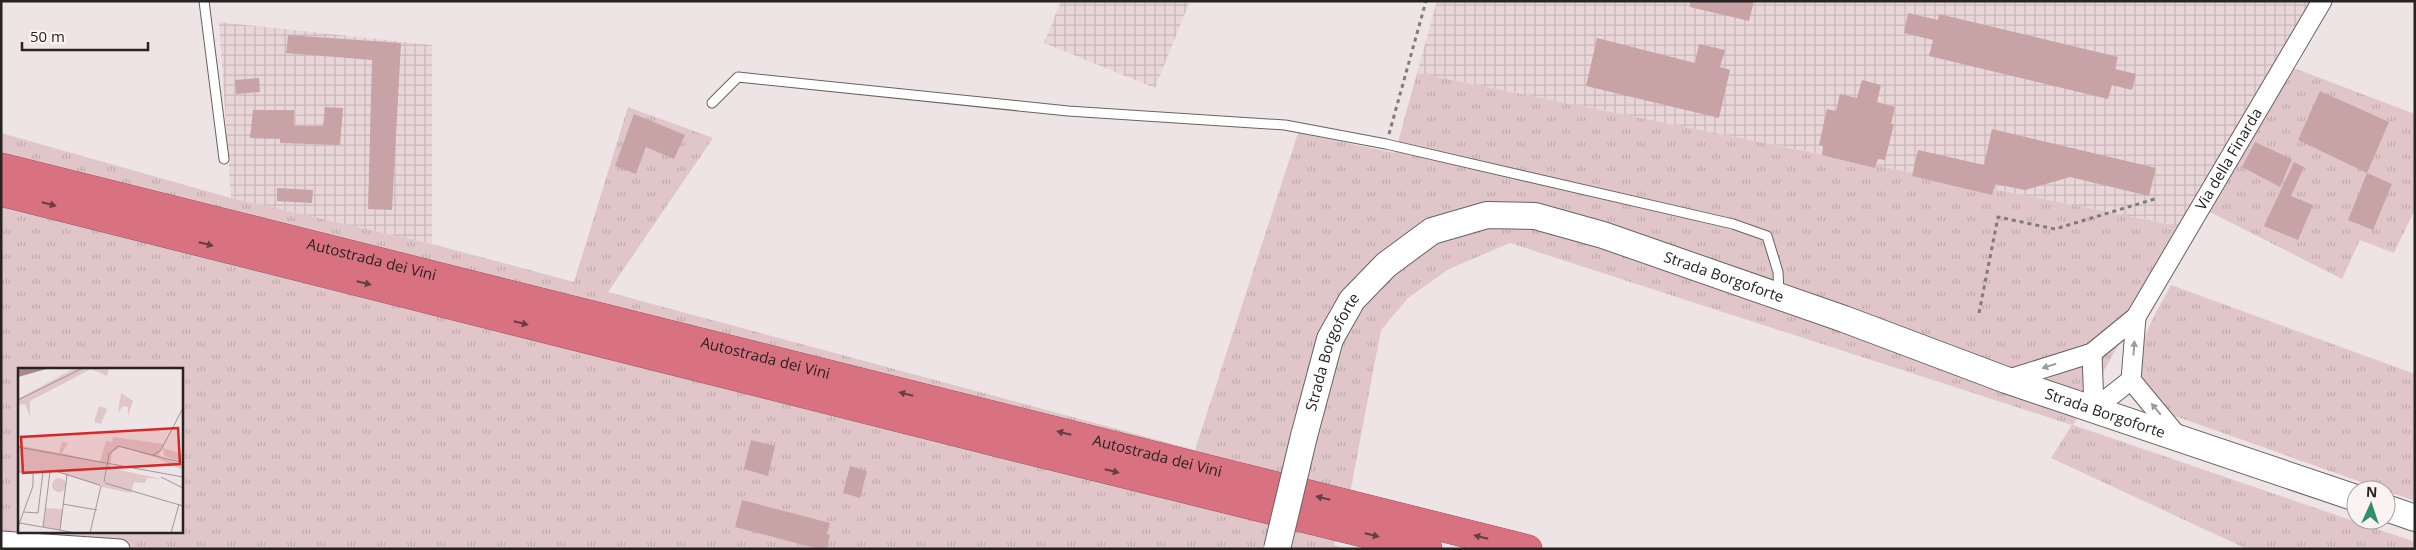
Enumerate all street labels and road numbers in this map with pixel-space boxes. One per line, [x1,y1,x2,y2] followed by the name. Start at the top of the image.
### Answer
[2190,104,2266,214] street label: Via della Finarda
[305,233,439,285] street label: Autostrada dei Vini
[1662,246,1787,306] street label: Strada Borgoforte
[1300,288,1363,413] street label: Strada Borgoforte
[699,331,832,383] street label: Autostrada dei Vini
[2043,383,2168,442] street label: Strada Borgoforte
[1091,430,1224,481] street label: Autostrada dei Vini

